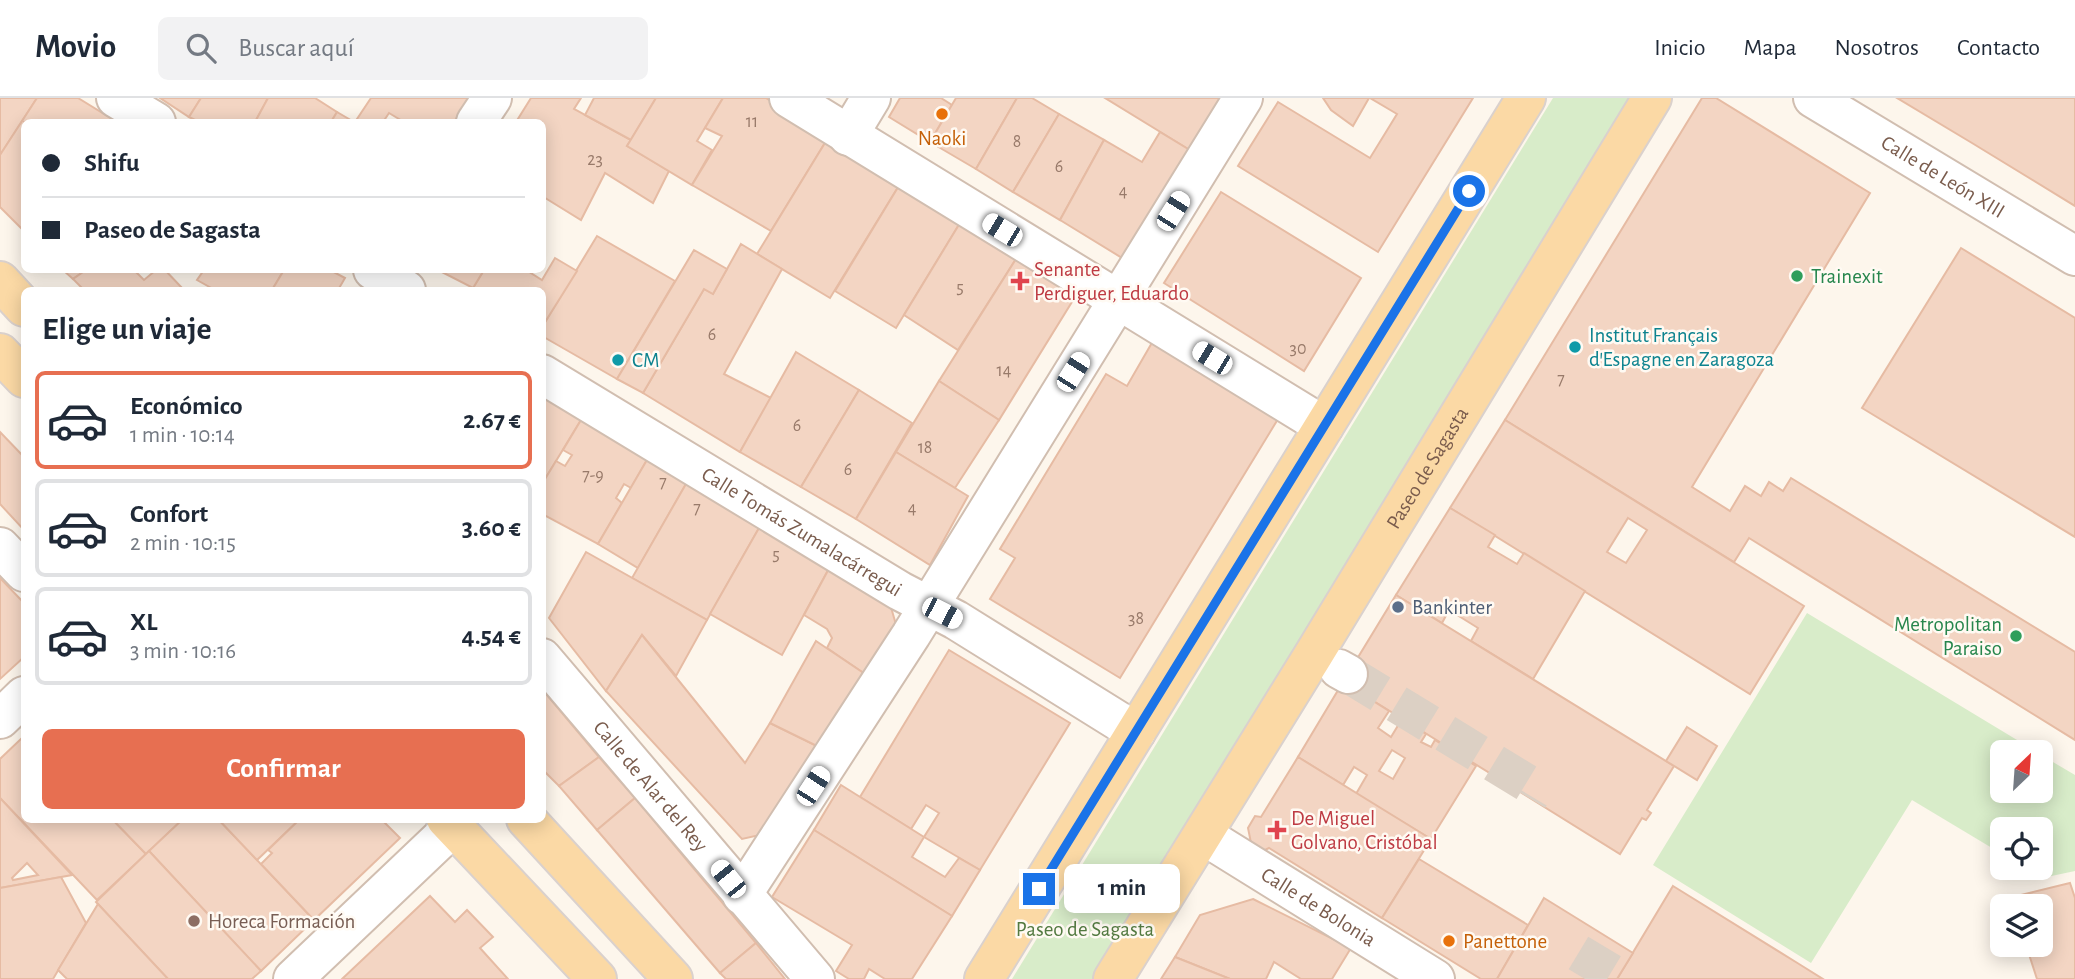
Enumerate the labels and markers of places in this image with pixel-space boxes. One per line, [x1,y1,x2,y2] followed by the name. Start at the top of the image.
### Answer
[934,106,950,122] marker: Naoki
[918,128,966,149] place label: Naoki
[1034,259,1189,304] place label: Senante Perdiguer, Eduardo
[1811,266,1883,287] place label: Trainexit
[1789,268,1805,284] marker: Trainexit
[1012,273,1028,289] marker: Senante Perdiguer, Eduardo
[1589,325,1775,370] place label: Institut Français d'Espagne en Zaragoza
[1567,339,1583,355] marker: Institut Français d'Espagne en Zaragoza
[632,350,660,371] place label: CM
[610,352,626,368] marker: CM
[1412,597,1492,618] place label: Bankinter
[1390,599,1406,615] marker: Bankinter
[1894,614,2002,659] place label: Metropolitan Paraiso
[2008,628,2024,644] marker: Metropolitan Paraiso
[1291,808,1438,853] place label: De Miguel Golvano, Cristóbal
[1269,822,1285,838] marker: De Miguel Golvano, Cristóbal
[208,911,355,932] place label: Horeca Formación
[186,913,202,929] marker: Horeca Formación
[1463,931,1547,952] place label: Panettone
[1441,933,1457,949] marker: Panettone

